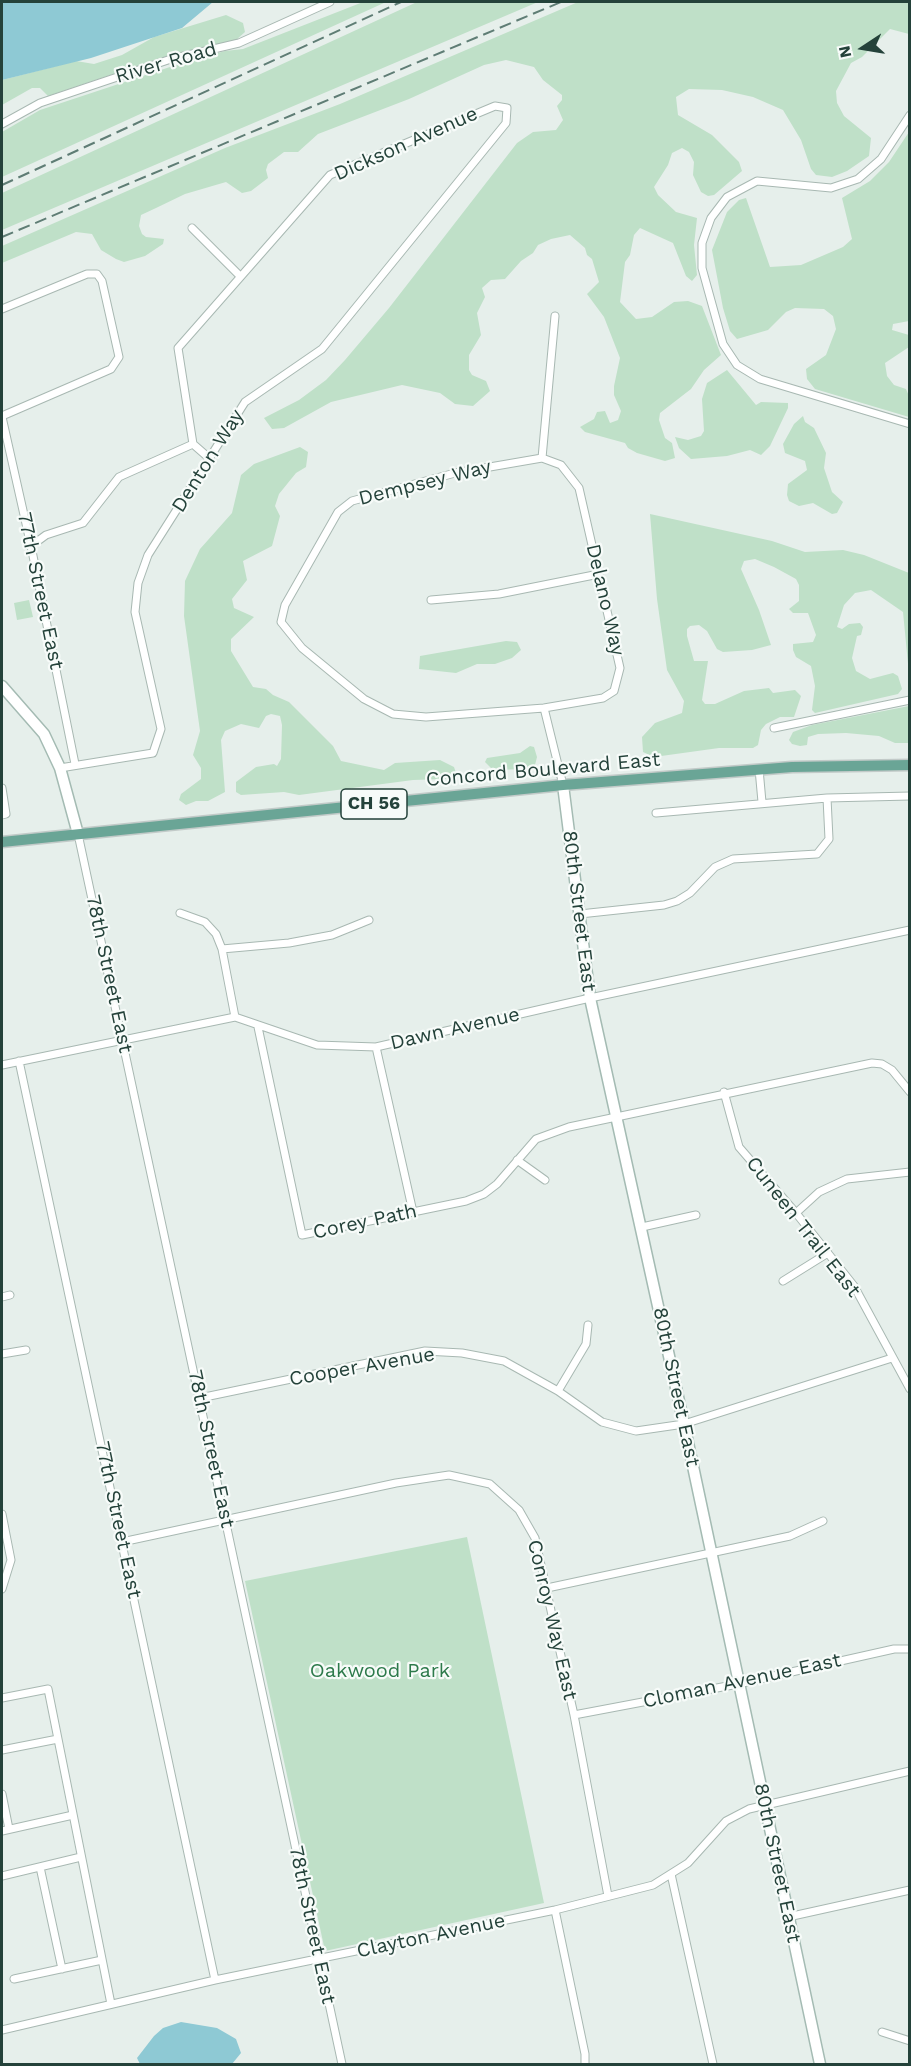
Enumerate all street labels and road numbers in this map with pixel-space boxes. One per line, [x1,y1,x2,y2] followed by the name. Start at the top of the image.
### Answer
[113,37,219,89] street label: River Road
[331,102,481,186] street label: Dickson Avenue
[167,405,249,517] street label: Denton Way
[356,455,494,511] street label: Dempsey Way
[12,510,68,672] street label: 77th Street East
[580,542,630,658] street label: Delano Way
[425,748,661,792] street label: Concord Boulevard East
[341,789,407,819] road number: CH 56
[557,829,601,993] street label: 80th Street East
[81,893,137,1055] street label: 78th Street East
[388,1002,522,1056] street label: Dawn Avenue
[741,1152,865,1302] street label: Cuneen Trail East
[311,1199,419,1245] street label: Corey Path
[647,1305,705,1469] street label: 80th Street East
[287,1342,437,1392] street label: Cooper Avenue
[183,1368,239,1530] street label: 78th Street East
[90,1439,146,1601] street label: 77th Street East
[522,1537,582,1703] street label: Conroy Way East
[641,1648,843,1714] street label: Cloman Avenue East
[748,1781,806,1945] street label: 80th Street East
[284,1844,340,2006] street label: 78th Street East
[355,1909,507,1963] street label: Clayton Avenue

